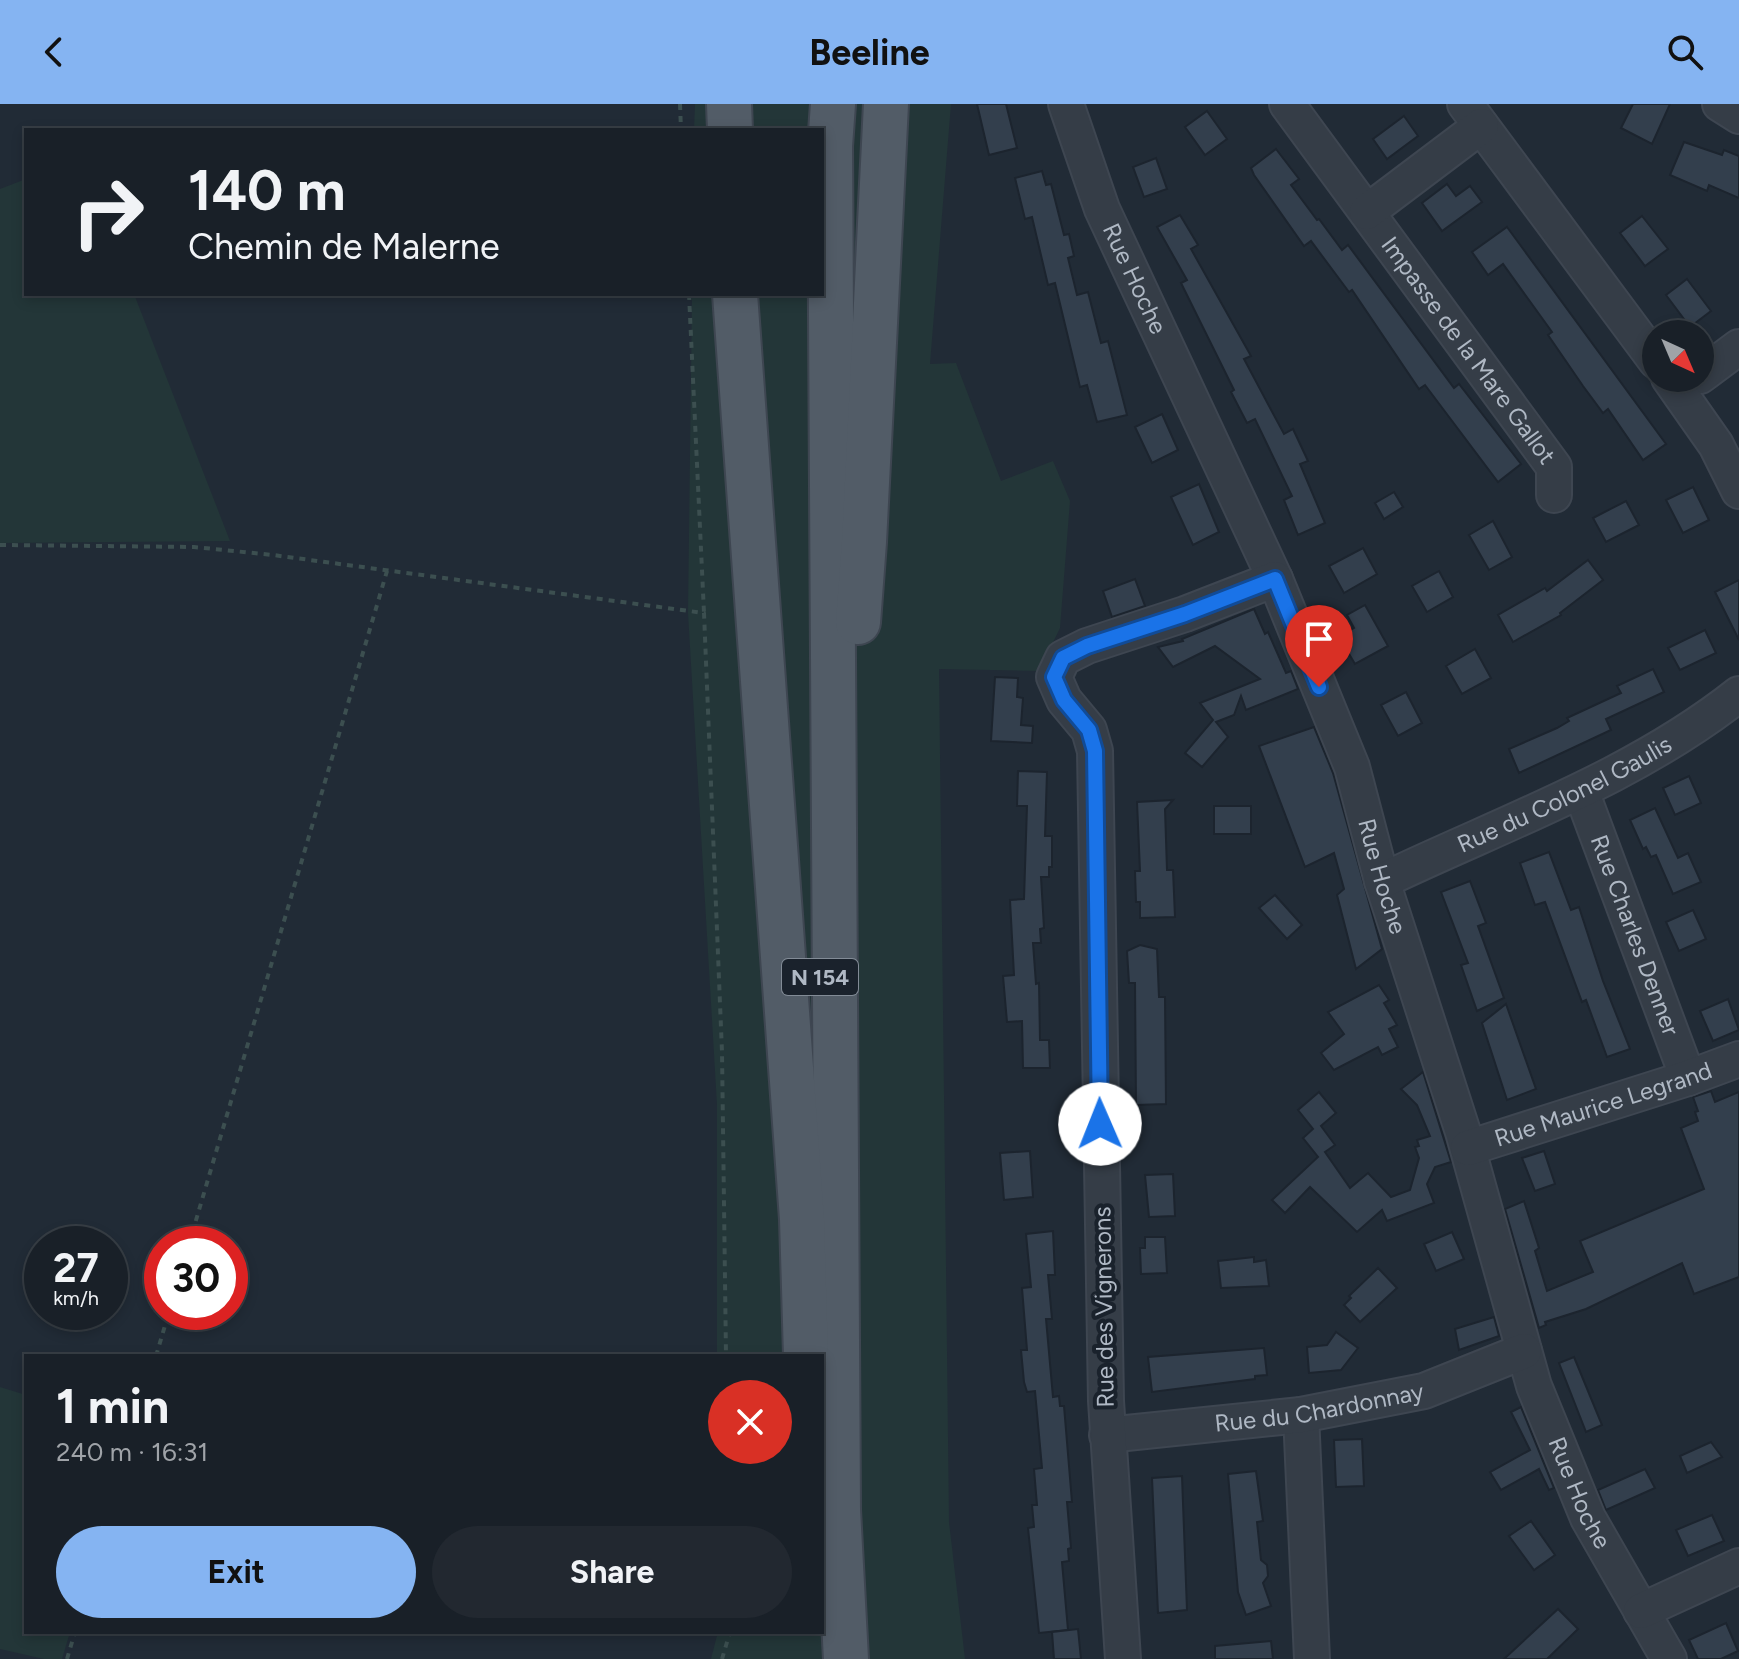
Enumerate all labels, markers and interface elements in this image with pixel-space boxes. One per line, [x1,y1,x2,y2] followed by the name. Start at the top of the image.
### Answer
[32,30,76,74] icon: back
[1663,30,1707,74] icon: search
[809,31,930,74] text: Beeline
[188,157,346,224] text: 140 m
[56,160,160,264] icon: right
[1097,219,1173,339] street label: Rue Hoche
[188,225,500,268] text: Chemin de Malerne
[1376,231,1562,470] street label: Impasse de la Mare Gallot
[1642,320,1714,392] north arrow
[1642,320,1714,392] map controls
[1285,605,1353,687] pin
[1297,617,1341,661] icon: arrive
[1453,729,1677,859] street label: Rue du Colonel Gaulis
[1352,815,1413,938] street label: Rue Hoche
[1585,831,1686,1039] street label: Rue Charles Denner
[782,959,858,995] road number: N 154
[1491,1055,1716,1153] street label: Rue Maurice Legrand
[1058,1082,1142,1166] position arrow
[1087,1206,1120,1408] street label: Rue des Vignerons
[144,1226,248,1330] speed limit sign: 30
[53,1244,99,1292] text: 27
[53,1286,99,1310] text: km/h
[1213,1376,1426,1438] street label: Rue du Chardonnay
[56,1377,169,1435] text: 1 min
[708,1380,792,1464] button: close
[1542,1433,1617,1553] street label: Rue Hoche
[56,1436,208,1468] text: 240 m · 16:31
[56,1526,416,1618] button: Exit
[432,1526,792,1618] button: Share

